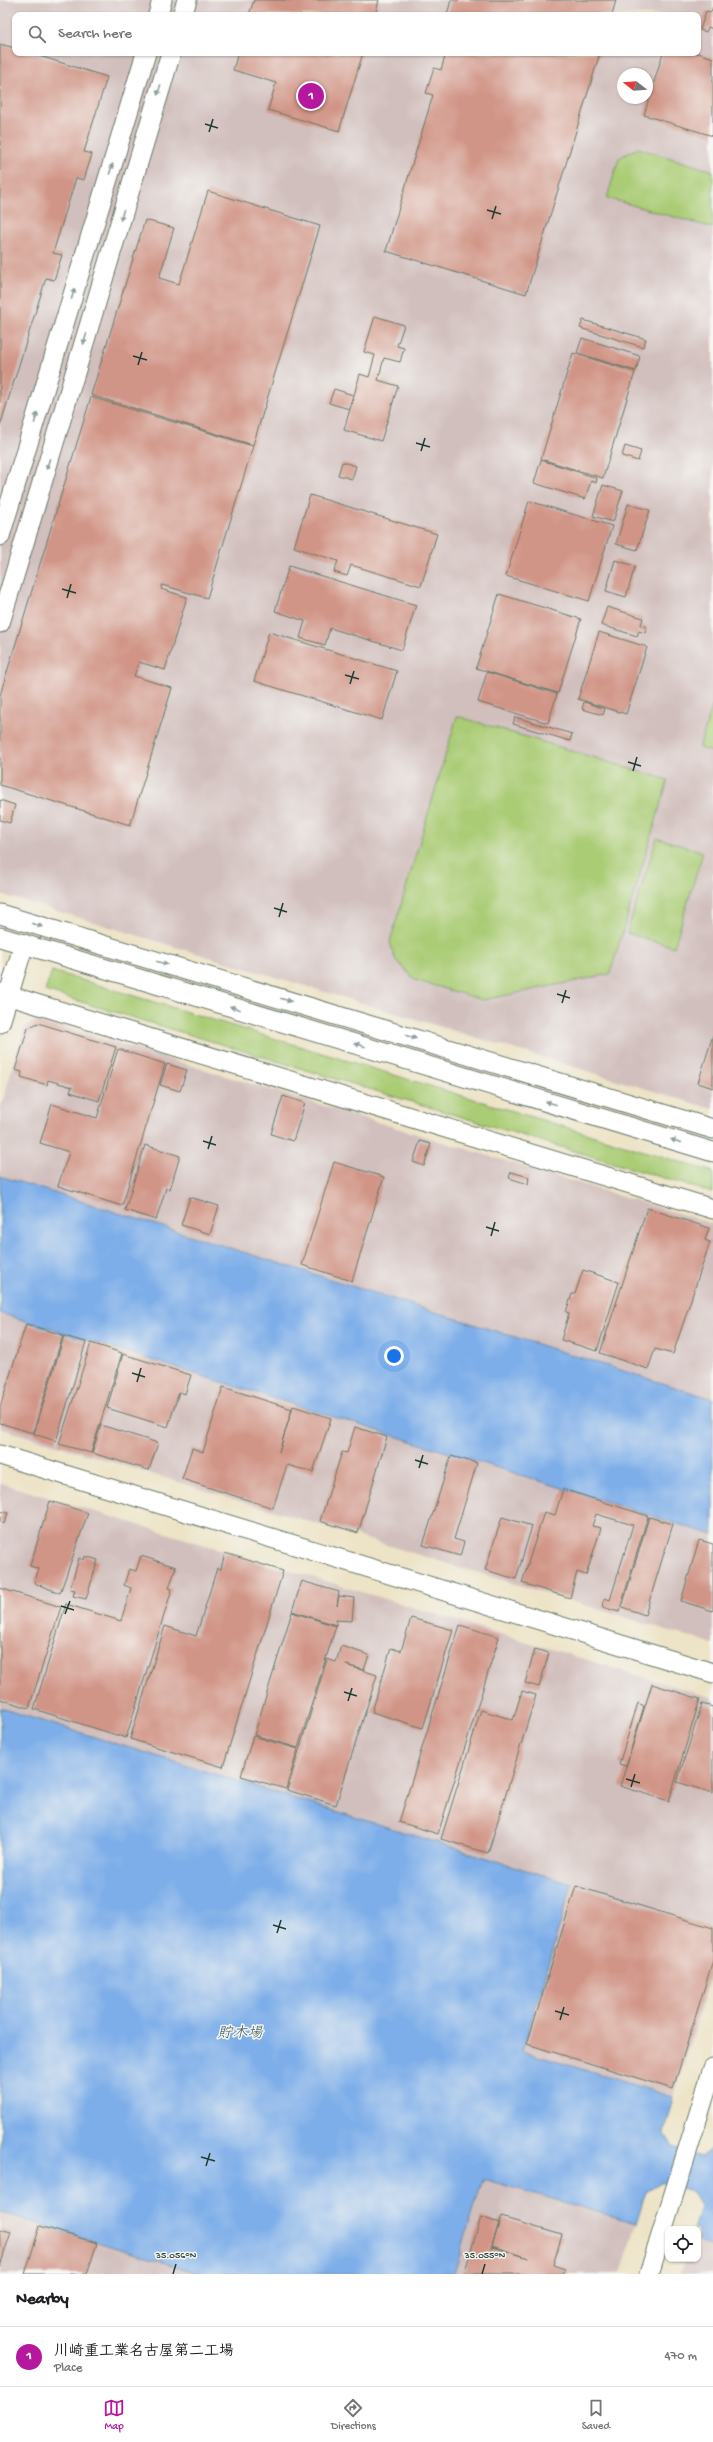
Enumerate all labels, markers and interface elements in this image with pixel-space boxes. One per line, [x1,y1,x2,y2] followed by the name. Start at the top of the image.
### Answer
[12,12,701,56] search box
[26,23,48,45] icon: search
[58,25,132,43] text: Search here
[617,68,653,104] north arrow
[298,81,324,111] pin: 1
[156,85,162,97] one-way arrow
[108,163,114,175] one-way arrow
[119,209,125,221] one-way arrow
[70,287,76,299] one-way arrow
[82,334,88,346] one-way arrow
[33,412,39,424] one-way arrow
[45,458,51,470] one-way arrow
[32,922,44,928] one-way arrow
[155,961,168,967] one-way arrow
[280,997,292,1003] one-way arrow
[229,1005,241,1011] one-way arrow
[405,1034,417,1040] one-way arrow
[354,1042,366,1048] one-way arrow
[545,1100,557,1106] one-way arrow
[669,1138,681,1144] one-way arrow
[384,1346,404,1366] your location
[217,2024,263,2043] water label: 貯木場
[665,2226,701,2262] map controls
[665,2226,701,2262] button: locate
[155,2250,197,2262] text: 35.056°N
[464,2250,506,2262] text: 35.055°N
[16,2290,69,2310] text: Nearby
[54,2343,234,2361] text: 川崎重工業名古屋第二工場
[26,2349,32,2364] text: 1
[664,2349,697,2364] text: 470 m
[54,2361,82,2376] text: Place
[103,2397,125,2433] tab: Map
[331,2397,376,2433] tab: Directions
[582,2397,610,2433] tab: Saved

